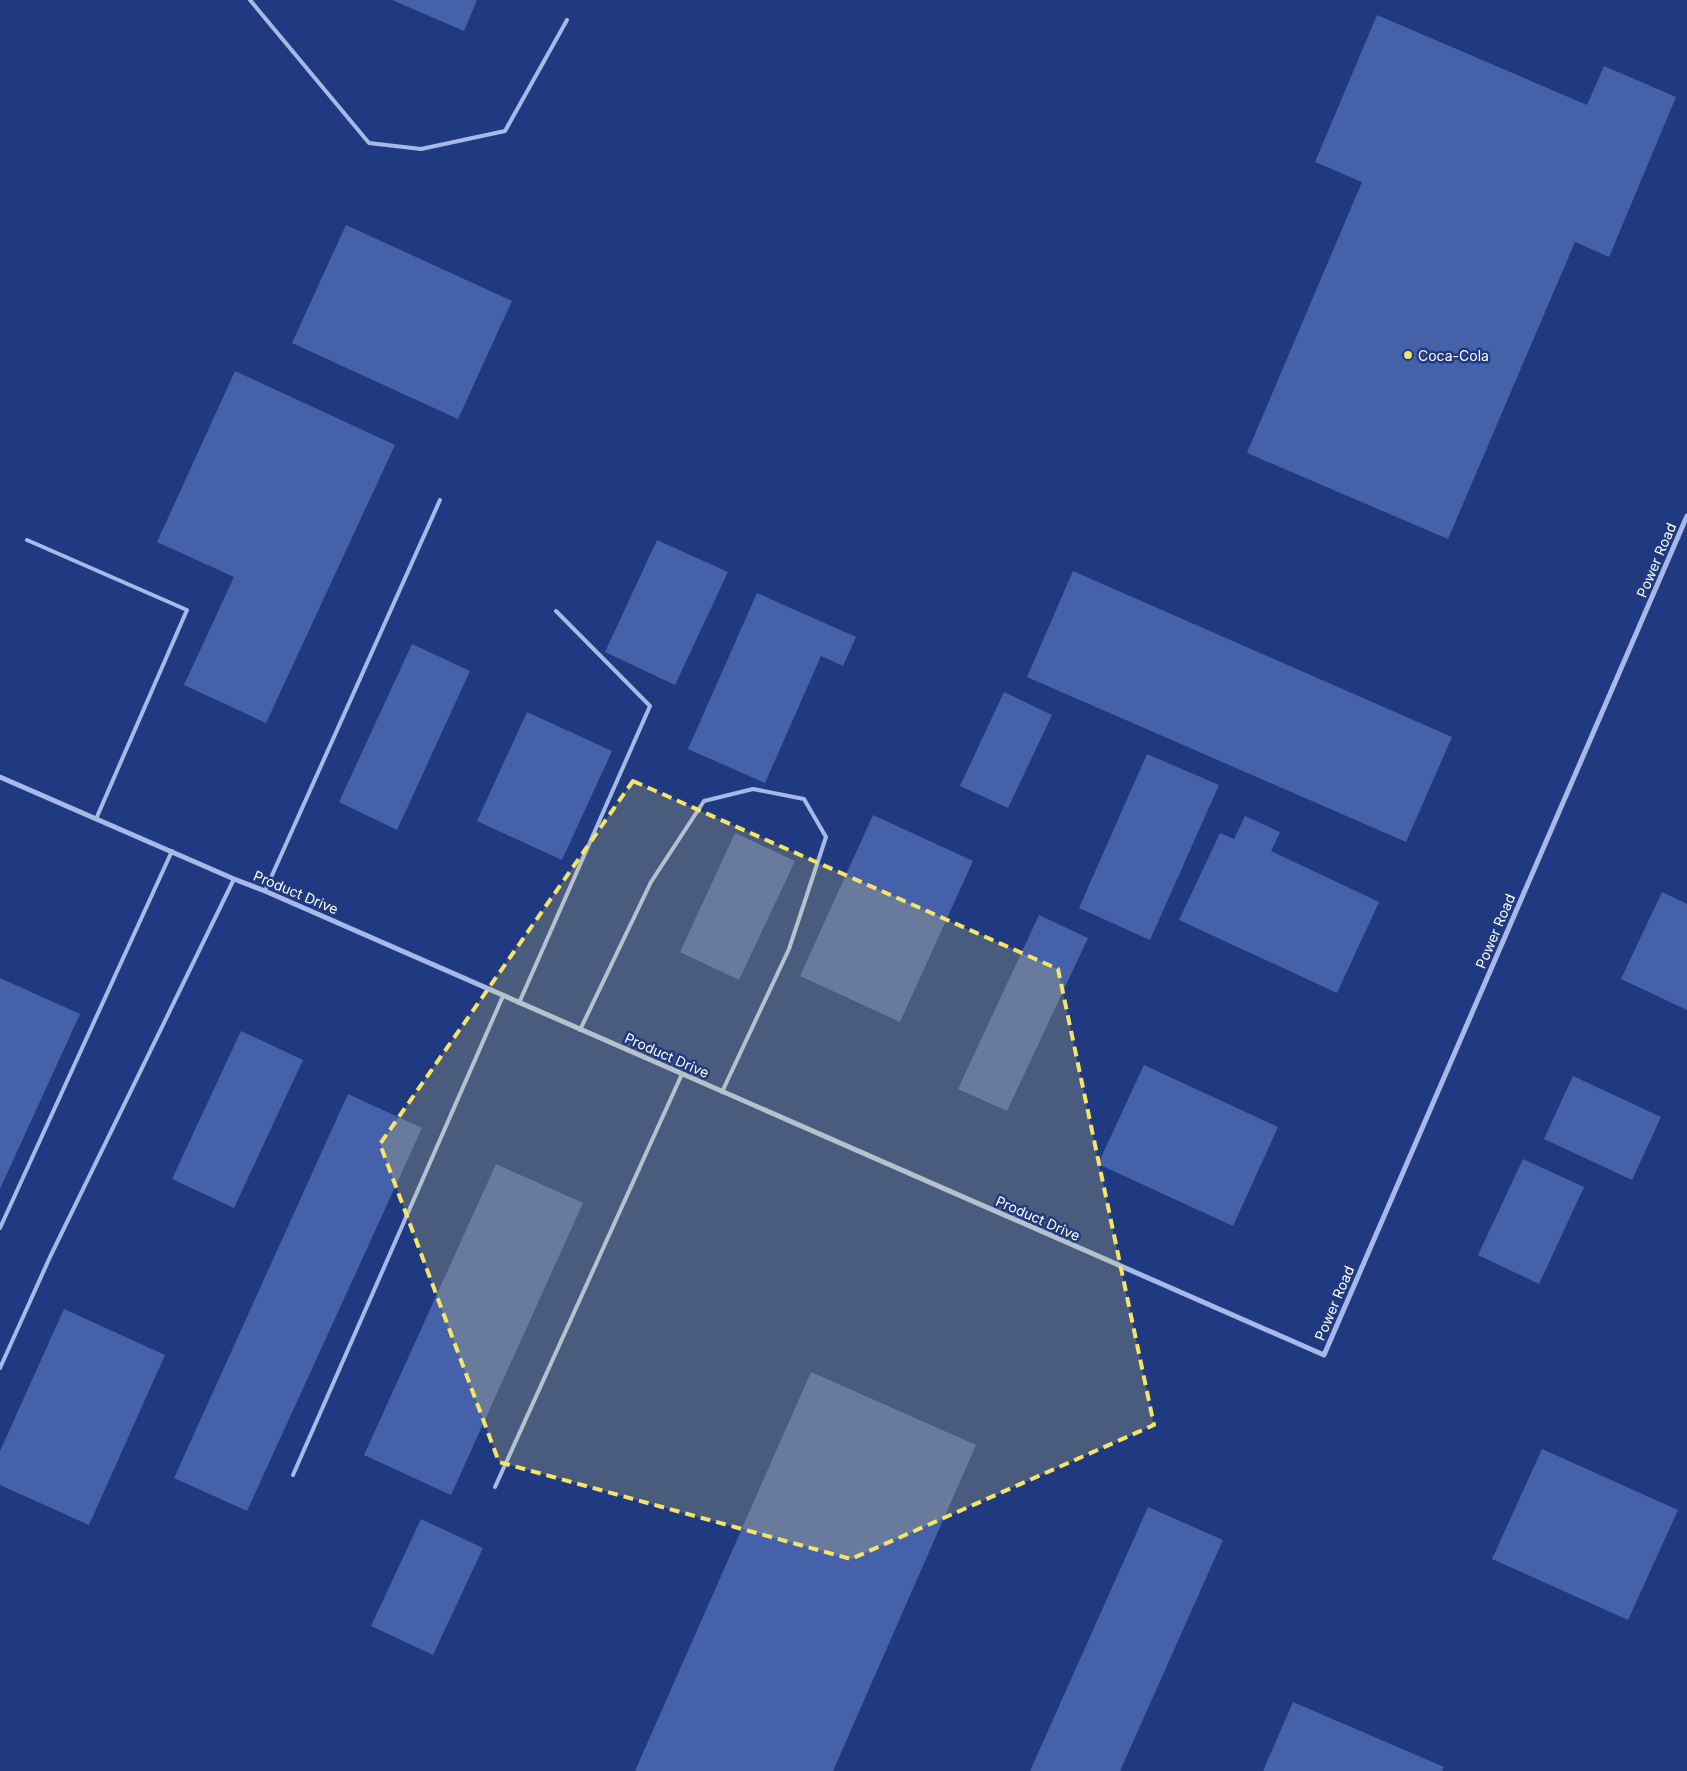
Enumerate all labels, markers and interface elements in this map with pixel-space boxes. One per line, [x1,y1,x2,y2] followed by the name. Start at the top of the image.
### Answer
[1418,347,1489,364] place label: Coca-Cola
[1402,349,1414,361] marker: Coca-Cola
[1633,520,1679,600] street label: Power Road
[251,866,341,918] street label: Product Drive
[1472,891,1518,971] street label: Power Road
[622,1029,712,1081] street label: Product Drive
[993,1192,1083,1244] street label: Product Drive
[1311,1263,1357,1343] street label: Power Road

